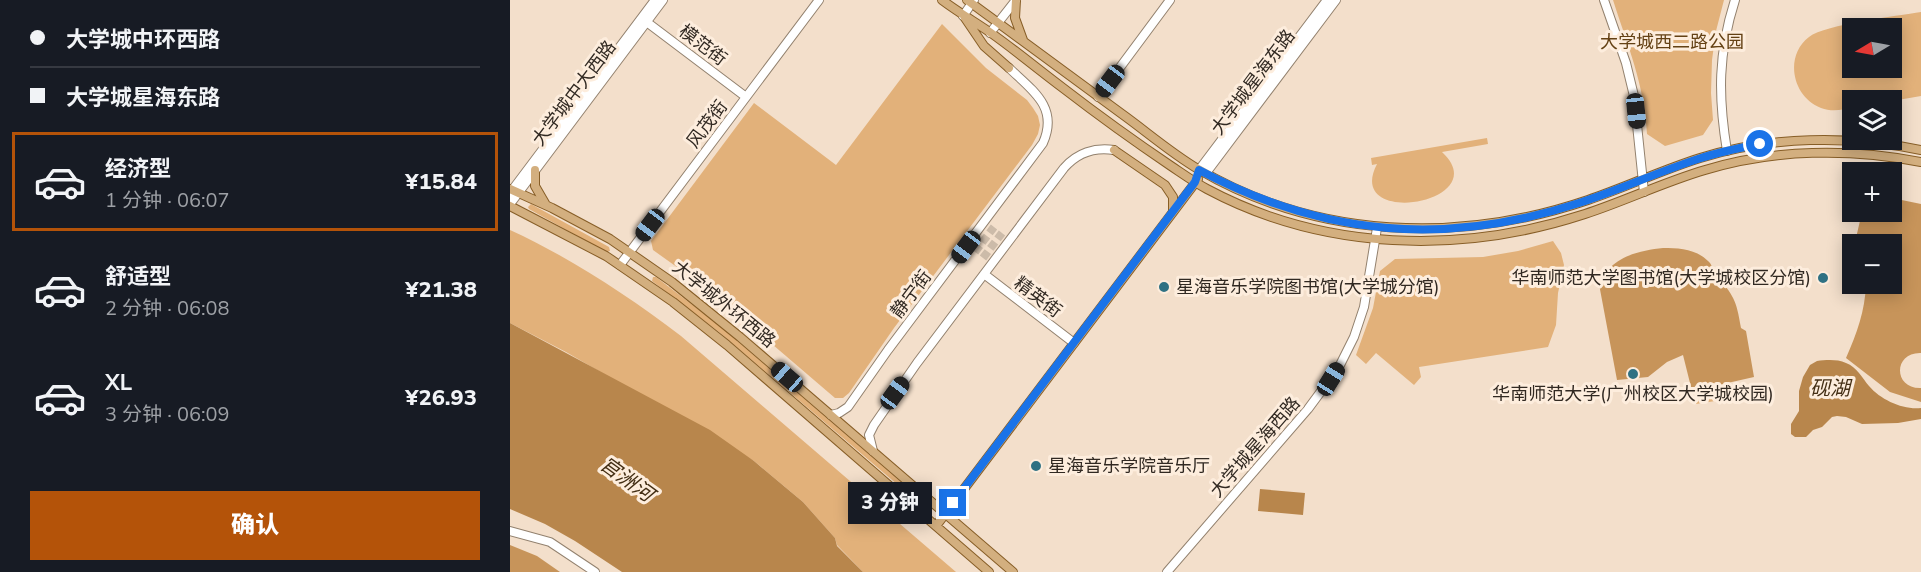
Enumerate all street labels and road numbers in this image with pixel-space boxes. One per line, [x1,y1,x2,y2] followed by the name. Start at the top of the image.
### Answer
[674,19,732,71] street label: 模范街
[1206,24,1300,140] street label: 大学城星海东路
[527,35,621,151] street label: 大学城中大西路
[681,95,733,153] street label: 风茂街
[667,255,781,353] street label: 大学城外环西路
[885,265,937,323] street label: 静宁街
[1009,271,1067,323] street label: 精英街
[1205,392,1305,502] street label: 大学城星海西路

